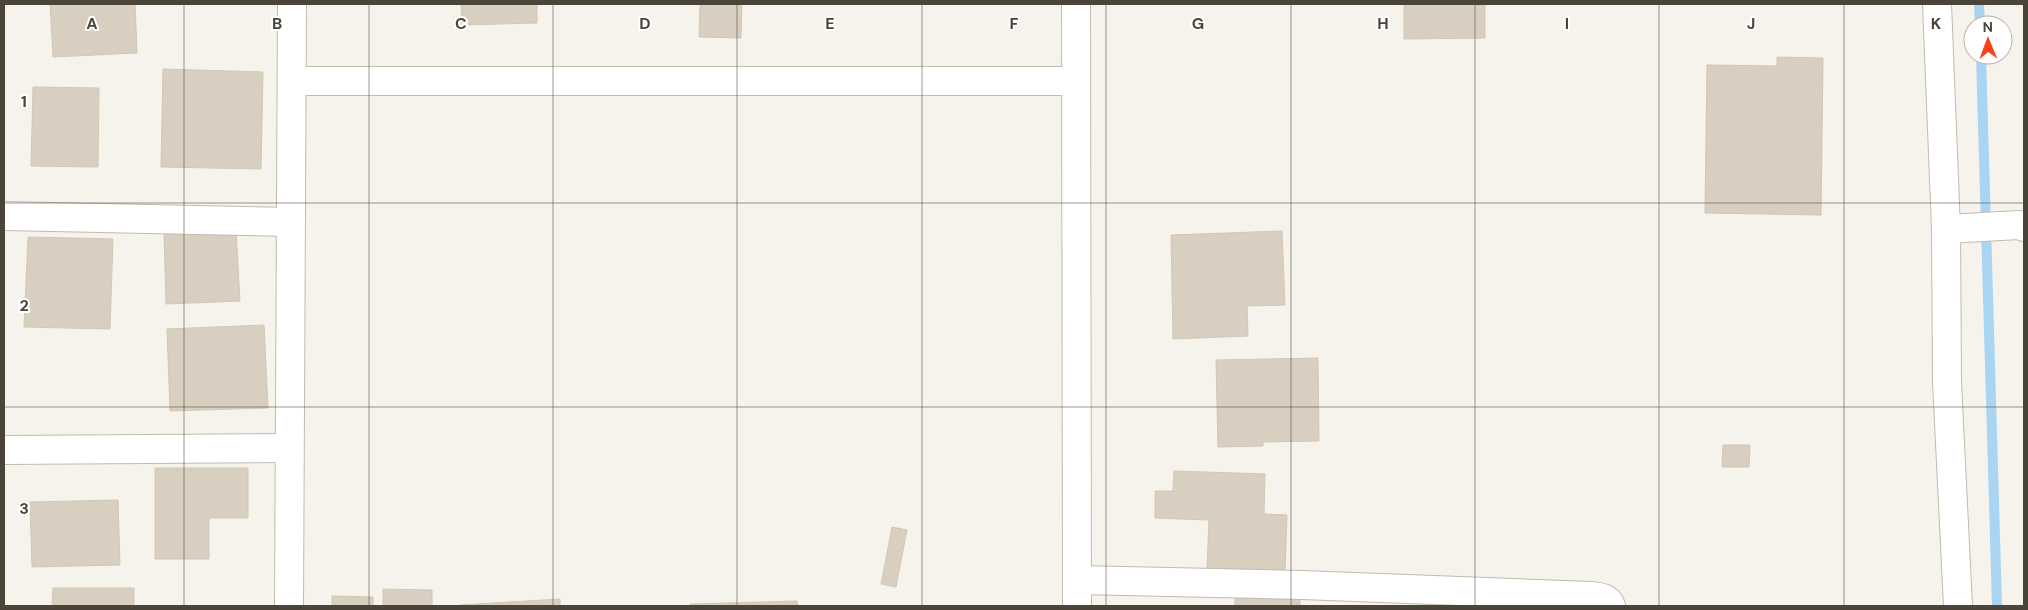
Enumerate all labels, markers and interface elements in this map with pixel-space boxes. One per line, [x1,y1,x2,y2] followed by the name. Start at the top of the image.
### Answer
[86,13,98,34] text: A
[272,13,282,34] text: B
[455,13,467,34] text: C
[639,13,651,34] text: D
[825,13,835,34] text: E
[1010,13,1019,34] text: F
[1192,13,1204,34] text: G
[1377,13,1389,34] text: H
[1565,13,1569,34] text: I
[1747,13,1755,34] text: J
[1931,13,1942,34] text: K
[1963,15,2013,65] north arrow
[1983,18,1993,36] text: N
[21,91,27,112] text: 1
[19,295,29,316] text: 2
[19,498,29,519] text: 3

